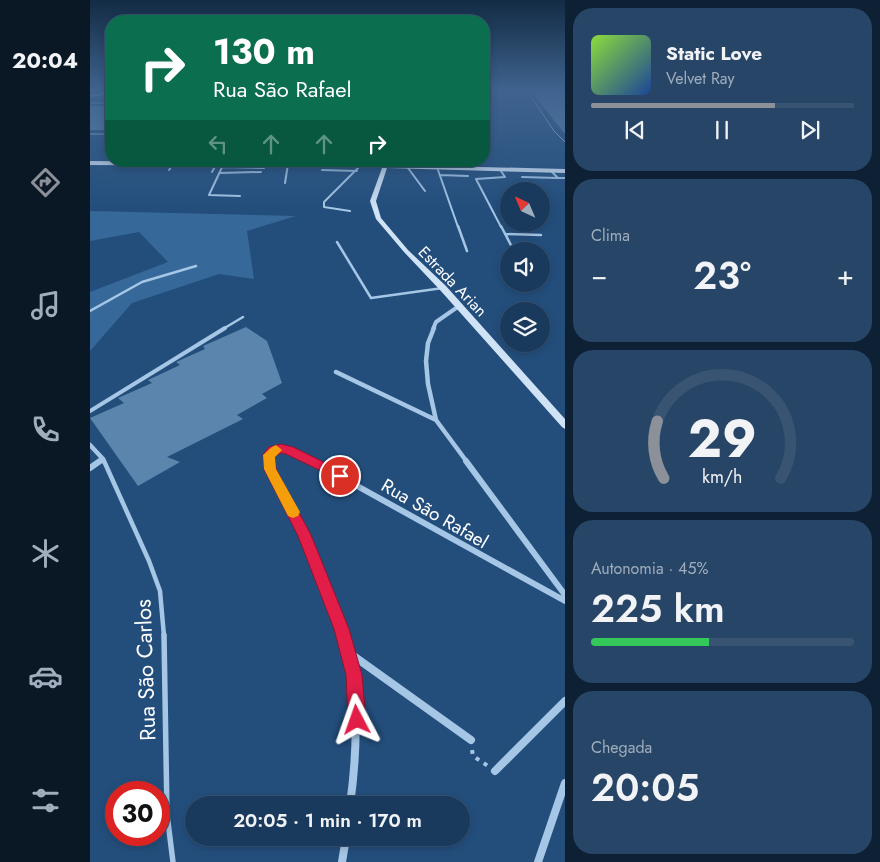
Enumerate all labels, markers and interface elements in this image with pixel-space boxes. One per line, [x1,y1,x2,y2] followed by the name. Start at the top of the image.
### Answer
[213,27,315,77] text: 130 m
[130,35,195,100] icon: right
[666,40,762,67] text: Static Love
[12,44,78,76] text: 20:04
[666,67,735,90] text: Velvet Ray
[213,73,352,105] text: Rua São Rafael
[621,116,649,144] icon: previous
[708,116,736,144] icon: pause
[796,116,824,144] icon: next
[204,130,232,158] icon: left
[257,130,285,158] icon: ahead
[310,130,338,158] icon: ahead
[363,130,391,158] icon: right
[28,165,63,200] icon: directions
[500,182,550,232] north arrow
[500,182,550,352] map controls
[591,224,630,247] text: Clima
[413,241,492,322] street label: Estrada Arian
[500,242,550,292] button: sound
[693,248,751,303] text: 23°
[591,255,608,296] text: −
[837,255,854,296] text: +
[28,288,63,323] icon: music
[500,302,550,352] button: layers
[688,401,757,477] text: 29
[28,412,63,447] icon: phone
[319,455,361,497] pin
[326,462,354,490] icon: arrive
[702,464,743,490] text: km/h
[376,472,493,555] street label: Rua São Rafael
[28,536,63,571] icon: climate
[591,557,708,580] text: Autonomia · 45%
[591,581,725,636] text: 225 km
[127,599,163,741] street label: Rua São Carlos
[28,659,63,694] icon: car
[330,693,382,745] position arrow
[591,736,652,759] text: Chegada
[591,760,699,815] text: 20:05
[105,781,170,846] speed limit sign: 30
[28,783,63,818] icon: filters
[233,807,422,834] text: 20:05 · 1 min · 170 m

